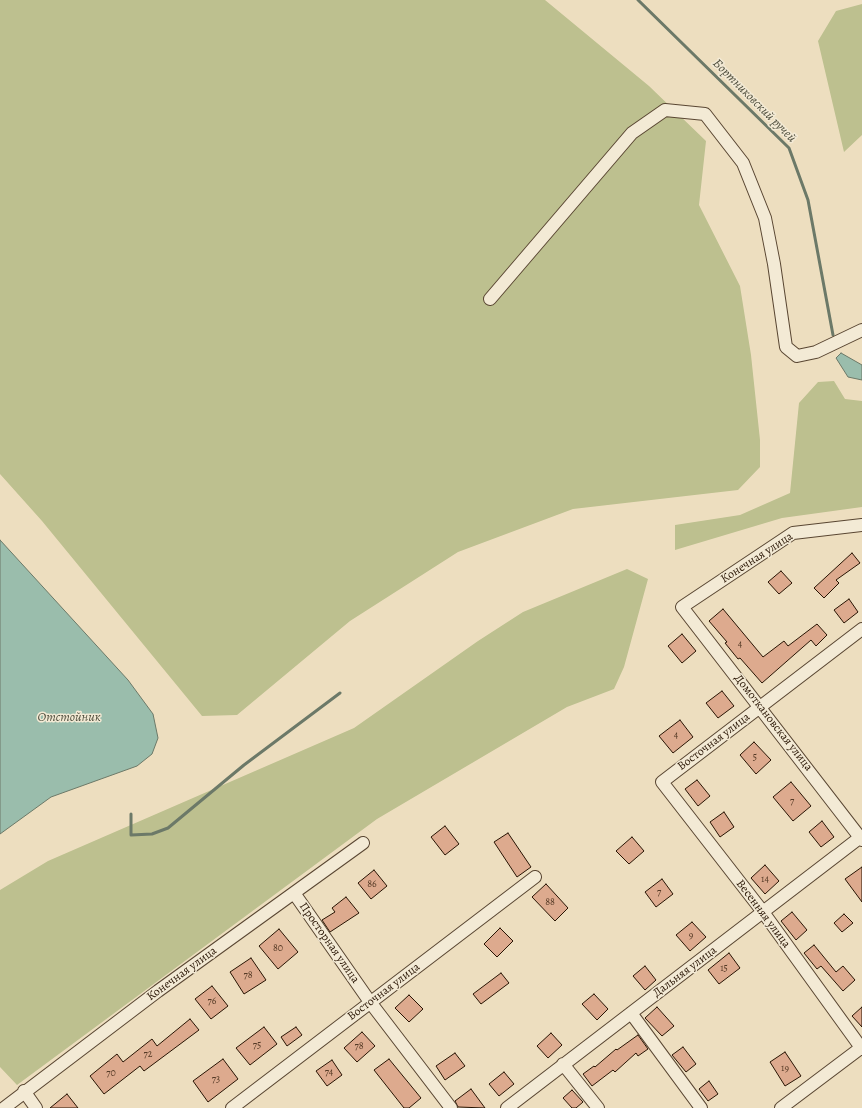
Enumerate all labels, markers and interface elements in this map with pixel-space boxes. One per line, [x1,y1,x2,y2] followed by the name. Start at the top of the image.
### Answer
[709,56,799,146] water label: Бортниковский ручей
[718,529,796,587] street label: Конечная улица
[738,639,742,651] house number: 4
[731,672,815,774] street label: Домоткановская улица
[37,710,101,726] water label: Отстойник
[675,710,753,774] street label: Восточная улица
[674,730,678,742] house number: 4
[753,752,757,764] house number: 5
[790,796,794,808] house number: 7
[761,874,769,886] house number: 14
[733,877,793,951] street label: Весенняя улица
[367,879,377,891] house number: 86
[657,887,661,899] house number: 7
[545,897,555,909] house number: 88
[296,900,362,986] street label: Просторная улица
[689,930,693,942] house number: 9
[273,943,283,955] house number: 80
[650,943,720,1001] street label: Дальняя улица
[144,944,220,1004] street label: Конечная улица
[345,960,423,1024] street label: Восточная улица
[720,963,728,975] house number: 15
[243,970,253,982] house number: 78
[208,996,216,1008] house number: 76
[253,1040,261,1052] house number: 75
[354,1041,364,1053] house number: 78
[144,1049,152,1061] house number: 72
[781,1063,789,1075] house number: 19
[325,1067,333,1079] house number: 74
[106,1068,116,1080] house number: 70
[212,1074,220,1086] house number: 73

